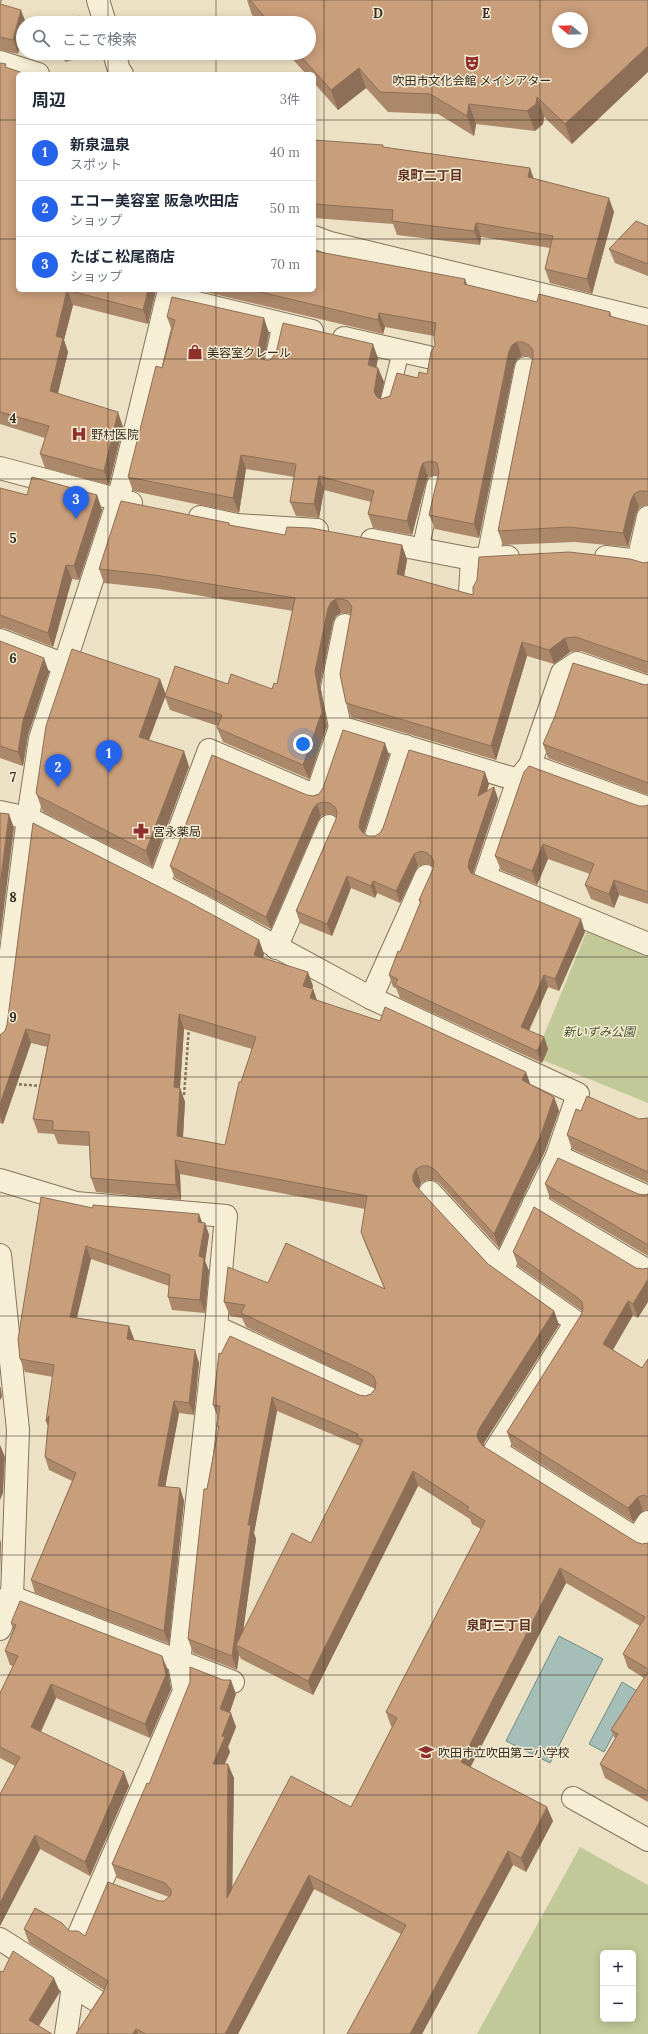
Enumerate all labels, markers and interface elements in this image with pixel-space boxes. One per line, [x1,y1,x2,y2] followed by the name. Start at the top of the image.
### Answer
[373,5,383,22] text: D
[482,5,490,22] text: E
[552,12,588,48] north arrow
[16,16,316,60] search box
[30,27,52,49] icon: search
[62,30,137,49] text: ここで検索
[463,54,481,72] theatre icon: 吹田市文化会館 メイシアター
[392,73,552,88] place label: 吹田市文化会館 メイシアター
[32,89,66,111] text: 周辺
[280,91,300,108] text: 3件
[70,135,130,154] text: 新泉温泉
[42,144,48,161] text: 1
[270,144,300,161] text: 40 m
[70,156,122,173] text: スポット
[397,167,463,184] district label: 泉町二丁目
[70,191,239,210] text: エコー美容室 阪急吹田店
[42,200,48,217] text: 2
[270,200,300,217] text: 50 m
[70,212,122,229] text: ショップ
[70,247,175,266] text: たばこ松尾商店
[41,256,49,273] text: 3
[271,256,300,273] text: 70 m
[70,268,122,285] text: ショップ
[186,343,204,361] shop icon: 美容室クレール
[207,345,291,360] place label: 美容室クレール
[9,410,17,427] text: 4
[70,425,88,443] hospital icon: 野村医院
[91,427,139,442] place label: 野村医院
[63,486,89,519] pin: 3
[9,530,17,547] text: 5
[9,650,17,667] text: 6
[293,734,313,754] your location
[96,740,122,773] pin: 1
[45,754,71,787] pin: 2
[10,769,16,786] text: 7
[132,822,150,840] pharmacy icon: 宮永薬局
[153,824,201,839] place label: 宮永薬局
[9,889,17,906] text: 8
[9,1009,17,1026] text: 9
[563,1024,637,1039] park label: 新いずみ公園
[466,1617,532,1634] district label: 泉町三丁目
[417,1743,435,1761] school or university icon: 吹田市立吹田第二小学校
[438,1745,570,1760] place label: 吹田市立吹田第二小学校
[600,1950,636,2022] map controls
[600,1950,636,1986] button: +
[600,1986,636,2022] button: −

